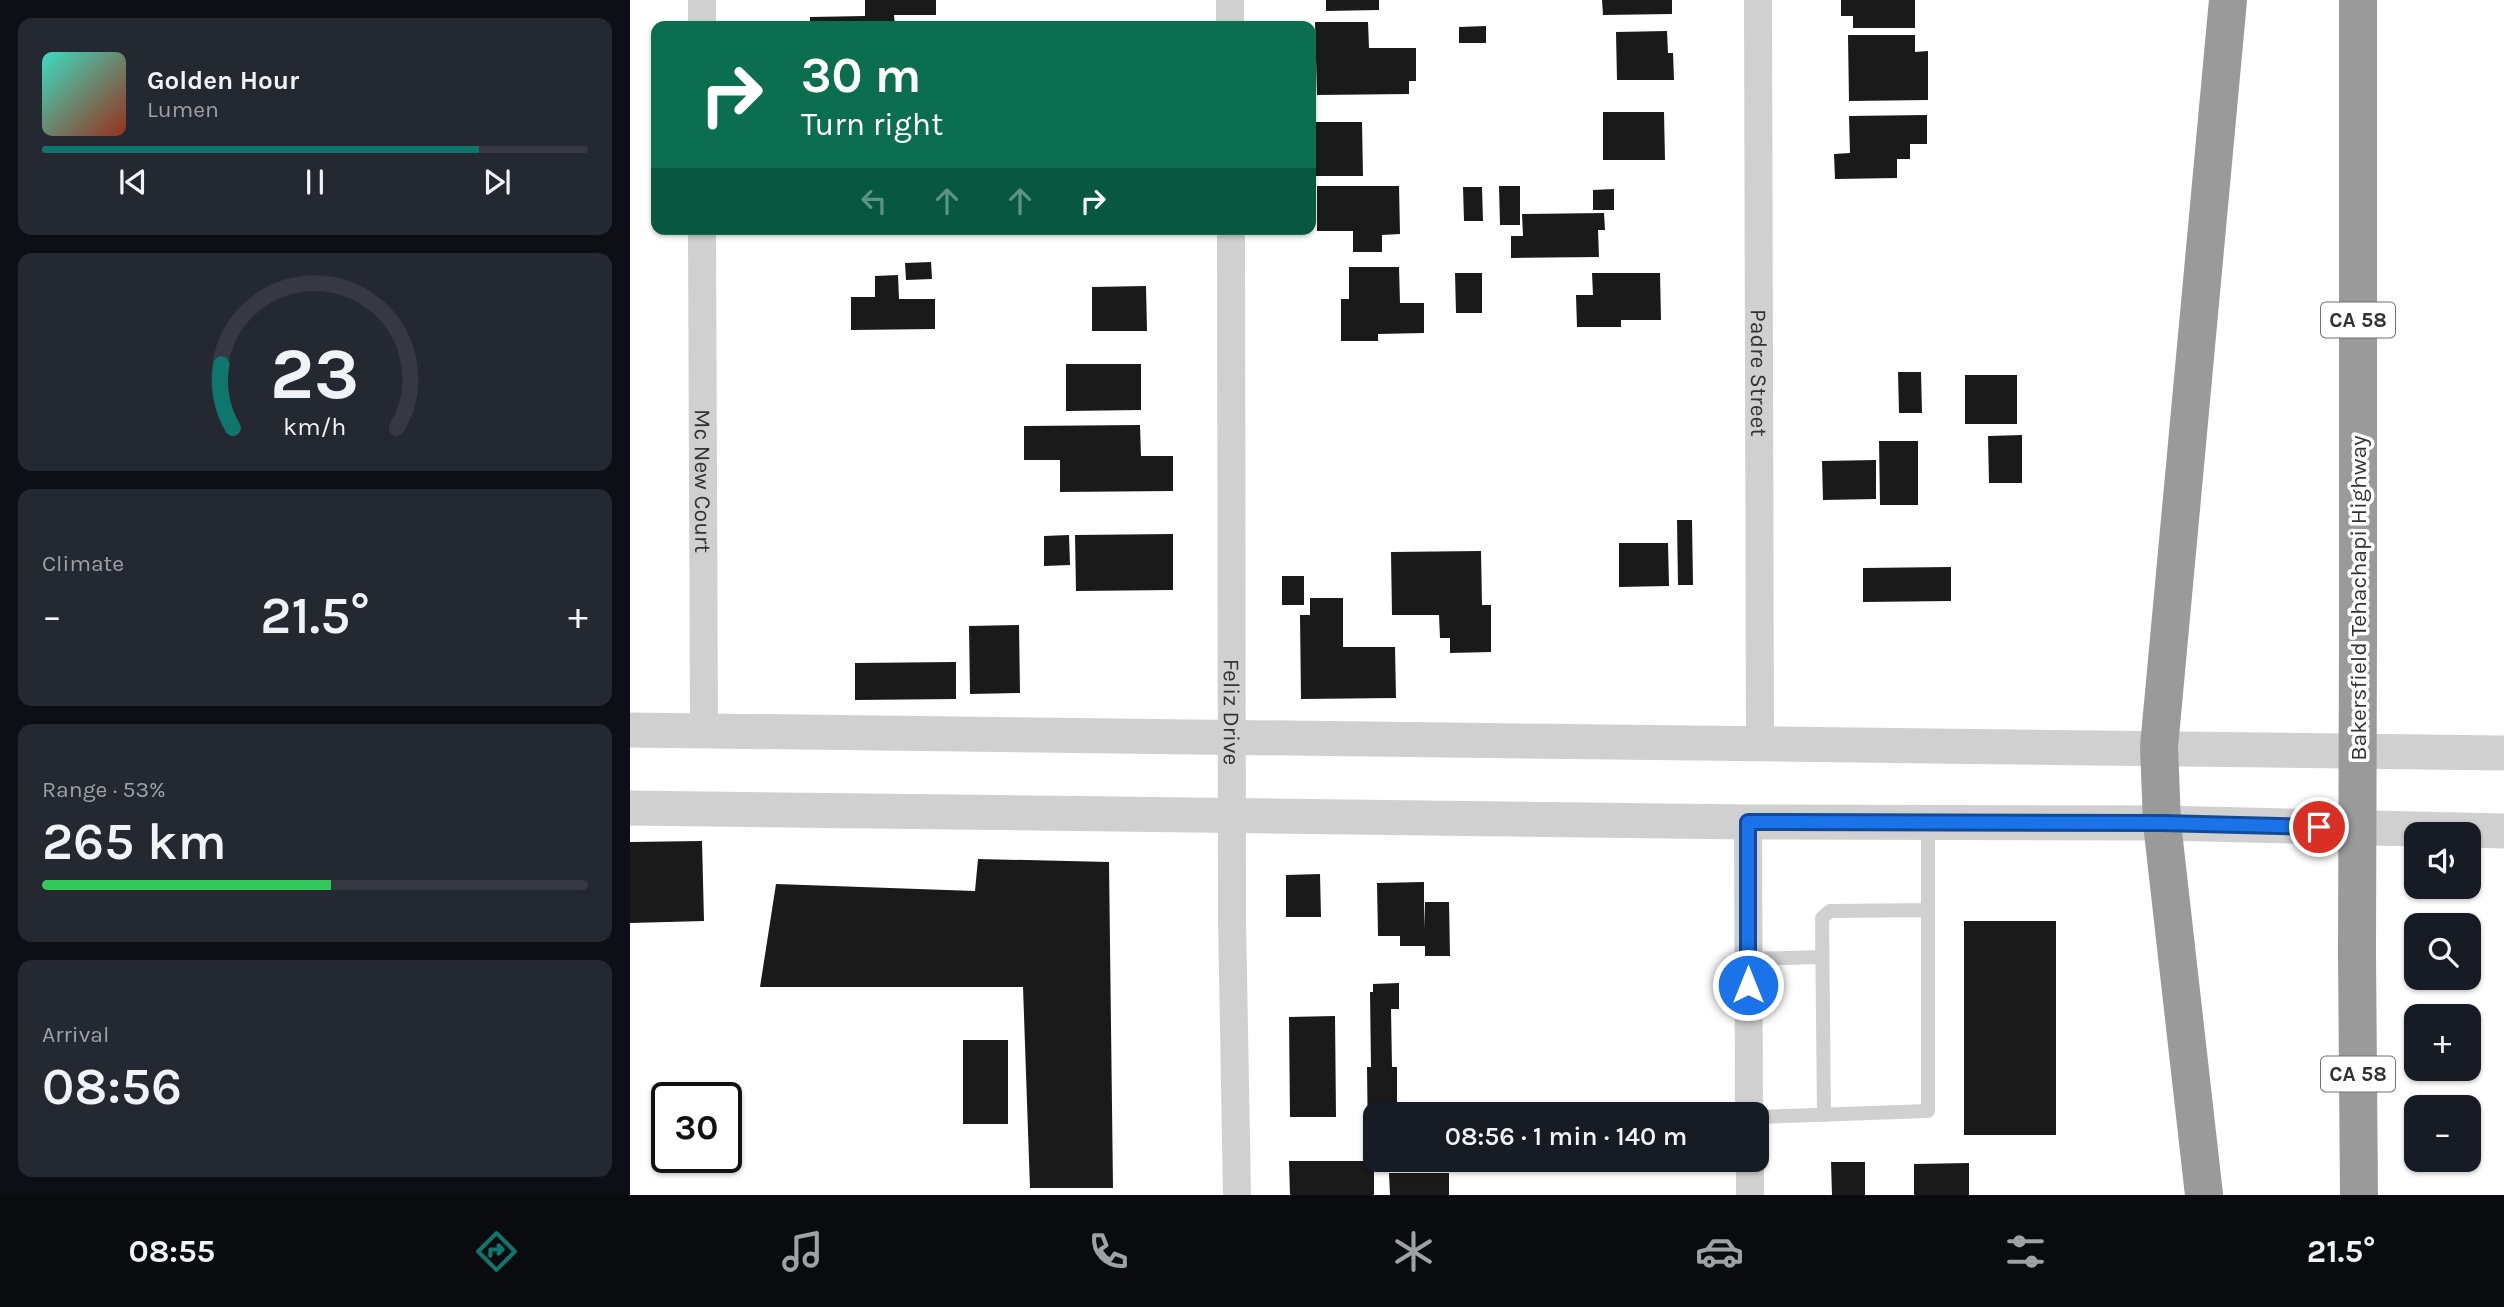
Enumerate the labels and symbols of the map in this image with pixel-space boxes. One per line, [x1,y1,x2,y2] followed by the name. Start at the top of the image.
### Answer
[2321,302,2395,338] road number: CA 58
[1745,309,1772,437] street label: Padre Street
[689,409,716,553] street label: Mc New Court
[2345,435,2372,761] street label: Bakersfield Tehachapi Highway
[1218,659,1245,765] street label: Feliz Drive
[2289,797,2349,857] pin
[1711,948,1785,1022] position arrow
[2321,1056,2395,1092] road number: CA 58
[651,1082,742,1173] speed limit sign: 30

